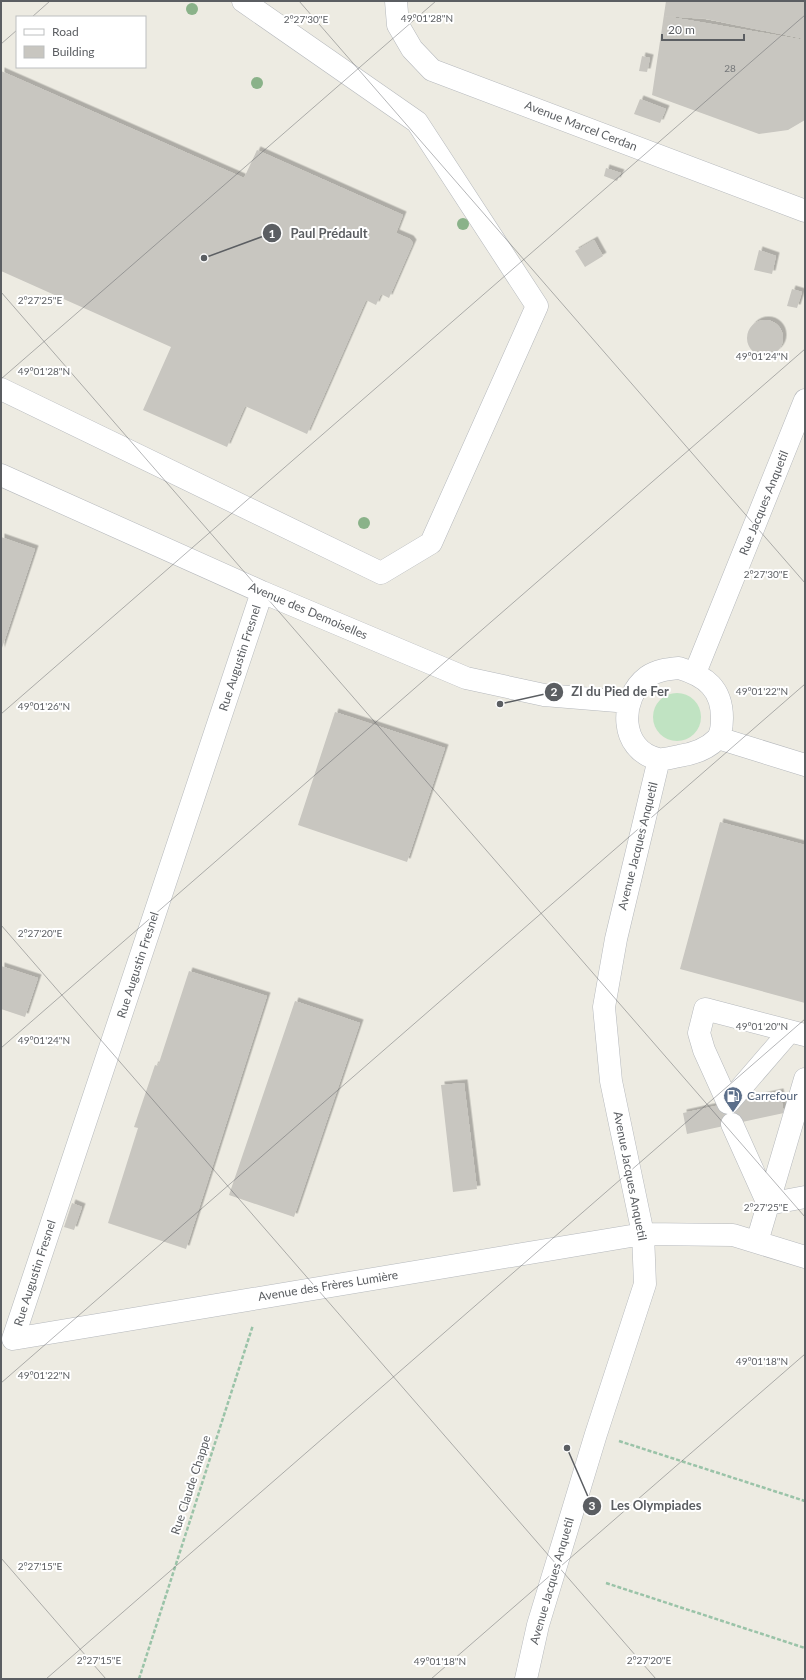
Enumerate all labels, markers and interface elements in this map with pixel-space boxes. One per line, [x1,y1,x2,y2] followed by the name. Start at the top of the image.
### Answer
[401,12,453,24] text: 49°01'28"N
[284,13,329,25] text: 2°27'30"E
[16,16,146,68] legend
[662,16,744,42] scale bar
[668,22,695,37] text: 20 m
[52,24,79,39] text: Road
[52,44,95,59] text: Building
[724,62,736,74] house number: 28
[523,97,640,154] street label: Avenue Marcel Cerdan
[262,221,375,246] callout: Paul Prédault
[290,225,368,241] text: Paul Prédault
[269,226,276,241] text: 1
[18,294,63,306] text: 2°27'25"E
[736,350,788,362] text: 49°01'24"N
[18,365,70,377] text: 49°01'28"N
[736,448,791,557] street label: Rue Jacques Anquetil
[744,568,789,580] text: 2°27'30"E
[246,579,370,642] street label: Avenue des Demoiselles
[215,603,264,713] street label: Rue Augustin Fresnel
[544,679,677,704] callout: ZI du Pied de Fer
[571,683,669,699] text: ZI du Pied de Fer
[551,684,558,699] text: 2
[736,685,788,697] text: 49°01'22"N
[18,700,70,712] text: 49°01'26"N
[614,780,661,911] street label: Avenue Jacques Anquetil
[113,910,162,1020] street label: Rue Augustin Fresnel
[18,927,63,939] text: 2°27'20"E
[736,1020,788,1032] text: 49°01'20"N
[18,1034,70,1046] text: 49°01'24"N
[722,1085,744,1113] fuel station icon: Carrefour
[747,1088,798,1103] place label: Carrefour
[611,1110,650,1242] street label: Avenue Jacques Anquetil
[744,1201,789,1213] text: 2°27'25"E
[10,1218,59,1328] street label: Rue Augustin Fresnel
[257,1267,399,1304] street label: Avenue des Frères Lumière
[736,1355,788,1367] text: 49°01'18"N
[18,1369,70,1381] text: 49°01'22"N
[167,1433,214,1536] street label: Rue Claude Chappe
[582,1493,709,1518] callout: Les Olympiades
[611,1497,702,1513] text: Les Olympiades
[589,1498,596,1513] text: 3
[526,1516,577,1646] street label: Avenue Jacques Anquetil
[18,1560,63,1572] text: 2°27'15"E
[77,1654,122,1666] text: 2°27'15"E
[627,1654,672,1666] text: 2°27'20"E
[414,1655,466,1667] text: 49°01'18"N

